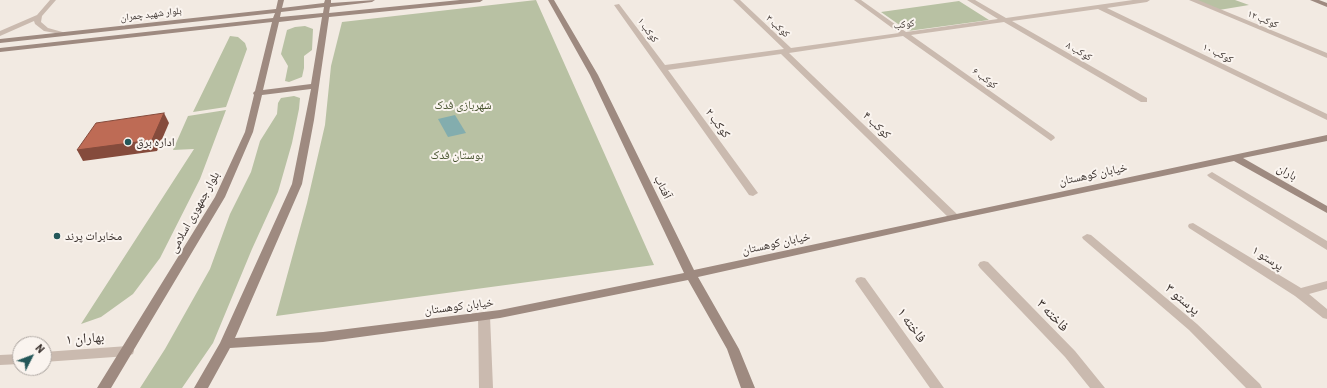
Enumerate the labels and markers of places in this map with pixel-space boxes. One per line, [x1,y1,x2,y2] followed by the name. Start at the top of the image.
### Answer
[136,135,175,149] place label: اداره برق
[123,137,133,147] marker: اداره برق
[65,229,122,243] place label: مخابرات پرند
[52,231,62,241] marker: مخابرات پرند

